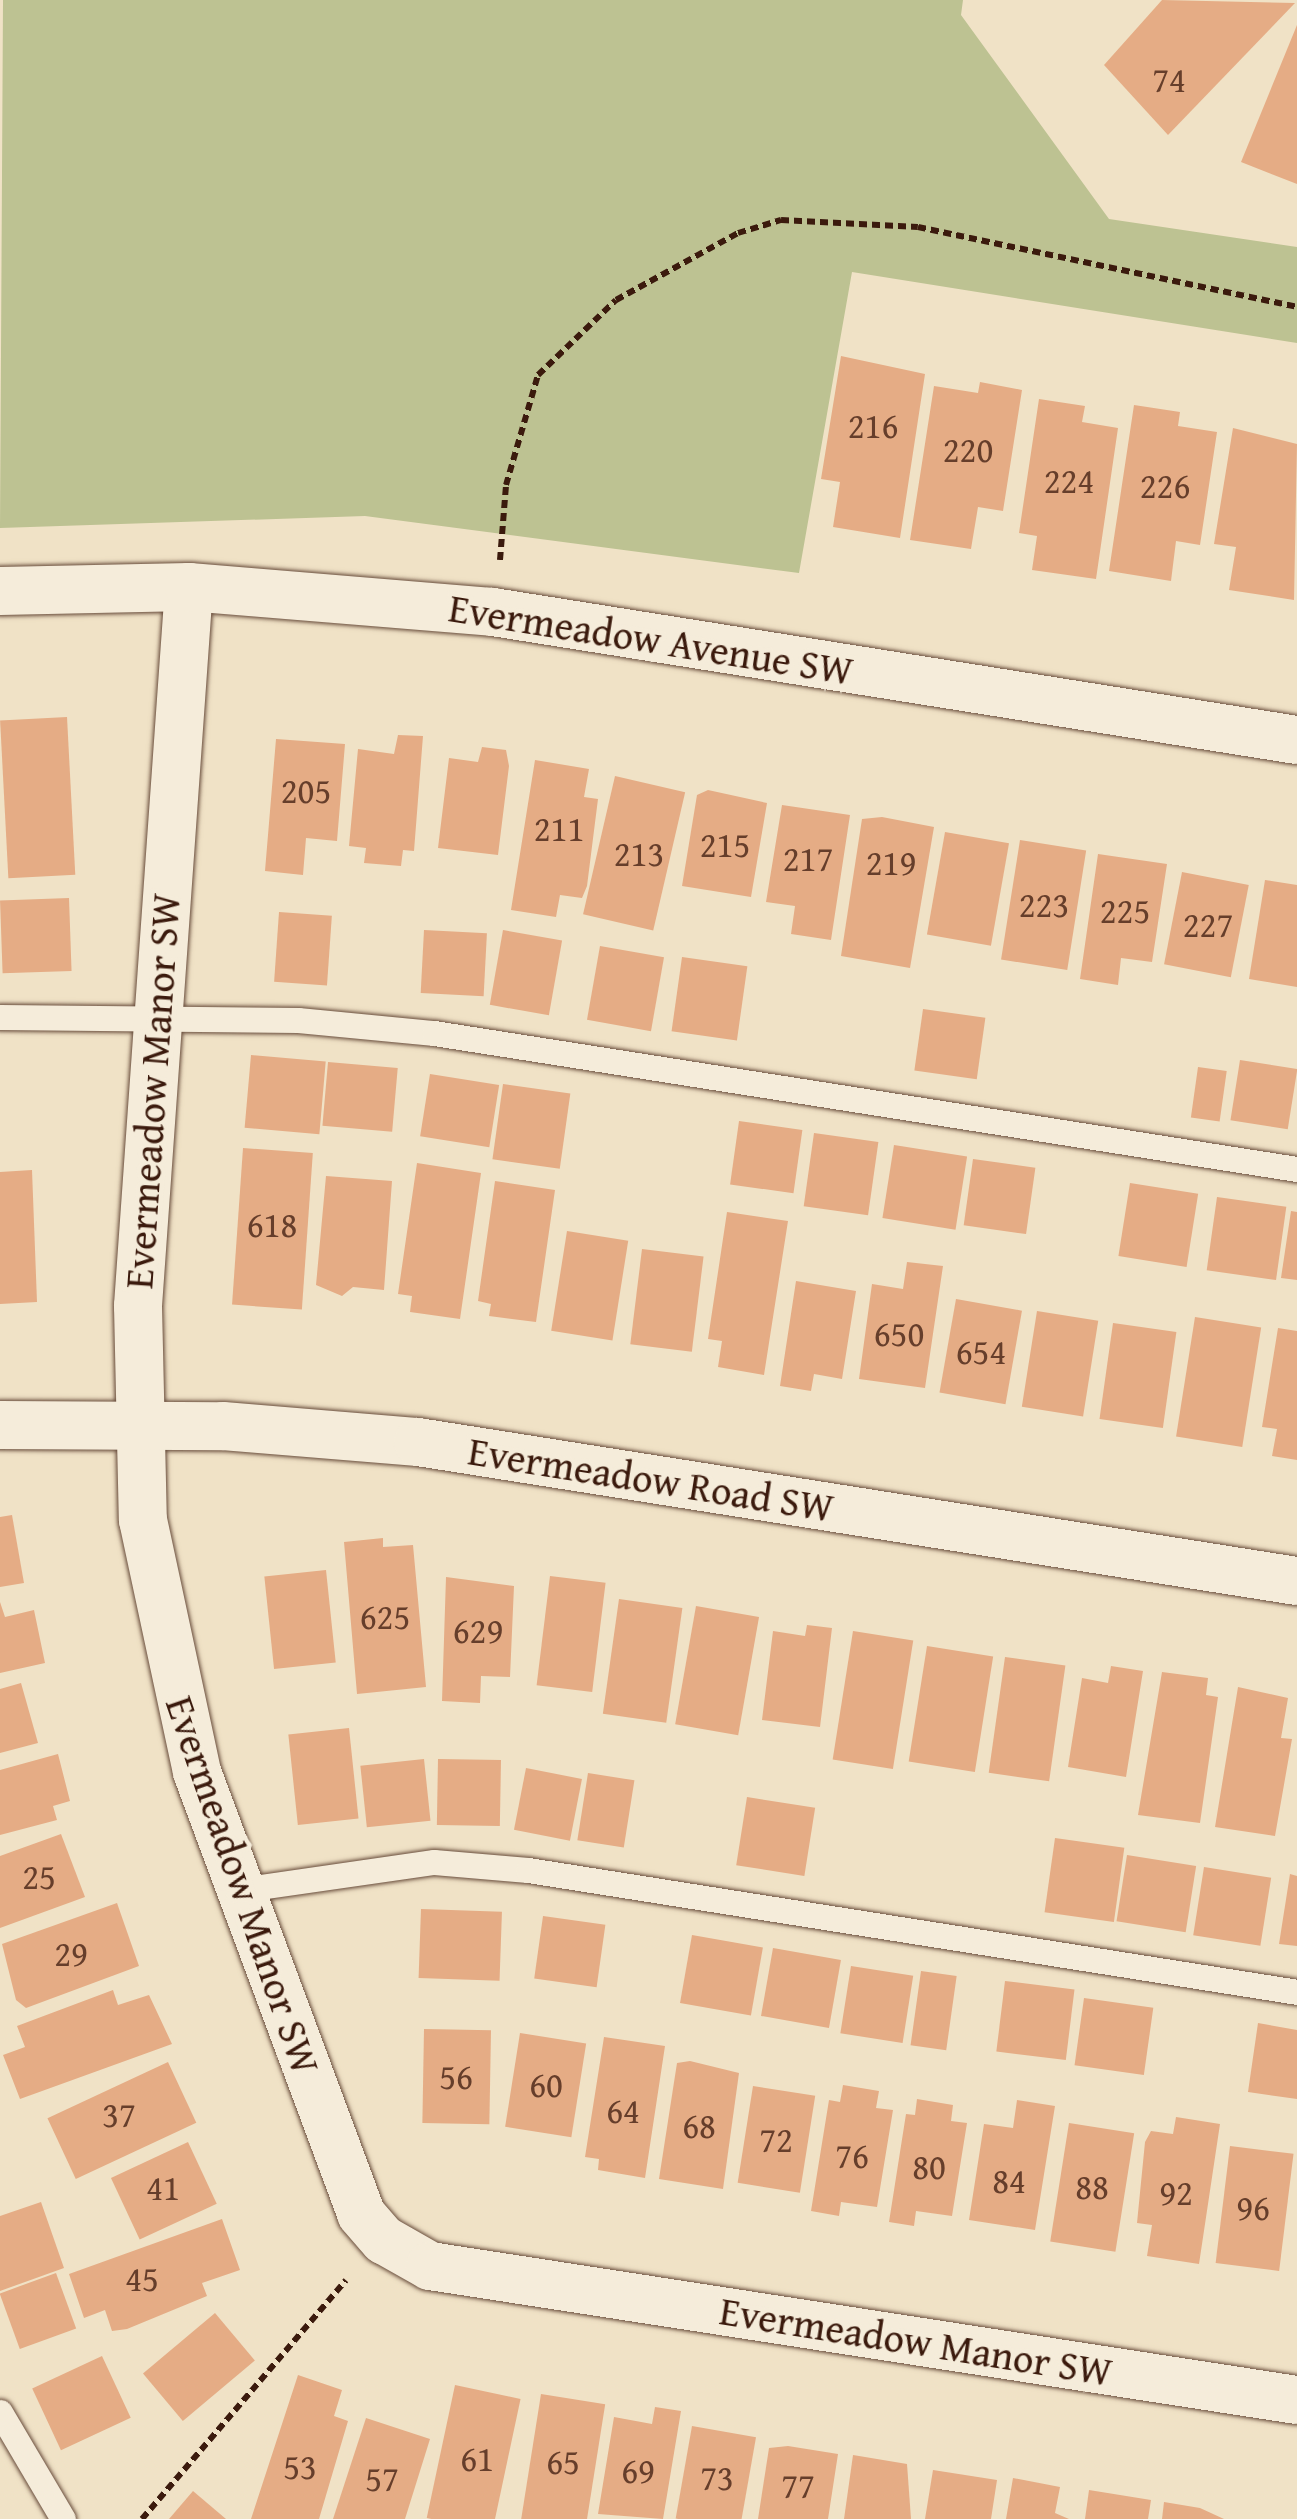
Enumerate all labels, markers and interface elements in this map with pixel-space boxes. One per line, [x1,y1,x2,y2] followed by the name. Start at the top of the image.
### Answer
[1152,59,1186,101] house number: 74
[848,405,898,447] house number: 216
[943,429,993,471] house number: 220
[1044,460,1094,502] house number: 224
[1140,465,1190,507] house number: 226
[446,583,856,695] street label: Evermeadow Avenue SW
[281,770,331,812] house number: 205
[534,808,584,850] house number: 211
[700,824,750,866] house number: 215
[614,833,664,875] house number: 213
[783,838,833,880] house number: 217
[866,842,916,884] house number: 219
[1019,884,1069,926] house number: 223
[1100,890,1150,932] house number: 225
[114,892,190,1290] street label: Evermeadow Manor SW
[1183,904,1233,946] house number: 227
[247,1204,297,1246] house number: 618
[874,1313,924,1355] house number: 650
[956,1331,1006,1373] house number: 654
[465,1426,837,1532] street label: Evermeadow Road SW
[360,1596,410,1638] house number: 625
[453,1610,503,1652] house number: 629
[156,1690,330,2080] street label: Evermeadow Manor SW
[22,1856,56,1898] house number: 25
[54,1933,88,1975] house number: 29
[439,2056,473,2098] house number: 56
[529,2064,563,2106] house number: 60
[606,2090,640,2132] house number: 64
[102,2094,136,2136] house number: 37
[682,2105,716,2147] house number: 68
[759,2119,793,2161] house number: 72
[835,2135,869,2177] house number: 76
[912,2146,946,2188] house number: 80
[992,2160,1026,2202] house number: 84
[1075,2166,1109,2208] house number: 88
[146,2167,180,2209] house number: 41
[1159,2172,1193,2214] house number: 92
[1236,2187,1270,2229] house number: 96
[125,2258,159,2300] house number: 45
[716,2286,1116,2396] street label: Evermeadow Manor SW
[460,2438,494,2480] house number: 61
[546,2441,580,2483] house number: 65
[283,2446,317,2488] house number: 53
[621,2450,655,2492] house number: 69
[700,2457,734,2499] house number: 73
[365,2458,399,2500] house number: 57
[781,2465,815,2507] house number: 77

